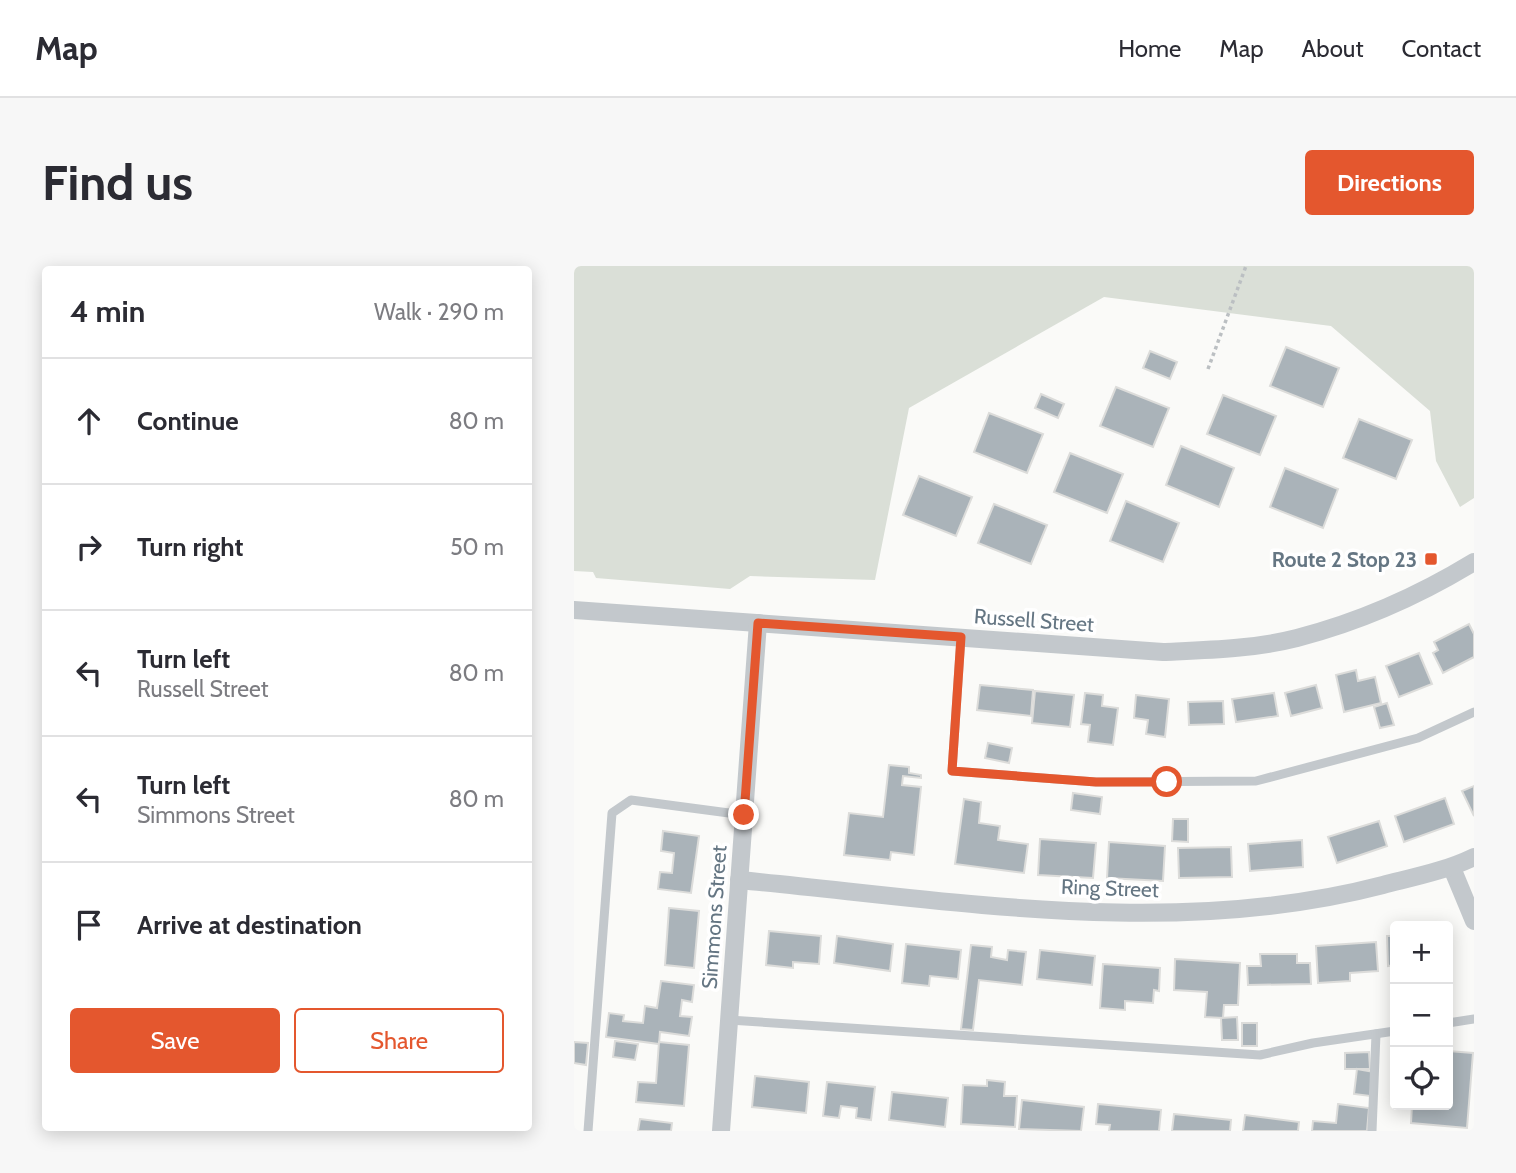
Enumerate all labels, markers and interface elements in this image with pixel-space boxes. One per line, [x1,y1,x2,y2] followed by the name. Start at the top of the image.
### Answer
[35,28,98,68] text: Map
[1118,34,1181,63] text: Home
[1219,34,1264,63] text: Map
[1302,34,1364,63] text: About
[1402,34,1481,63] text: Contact
[1305,150,1474,215] button: Directions
[42,153,193,212] text: Find us
[70,293,145,330] text: 4 min
[374,298,504,326] text: Walk · 290 m
[70,402,108,440] icon: ahead
[137,405,239,437] text: Continue
[449,407,504,435] text: 80 m
[70,528,108,566] icon: right
[137,531,243,563] text: Turn right
[450,533,504,561] text: 50 m
[1272,547,1417,572] place label: Route 2 Stop 23
[1423,551,1439,567] marker: Route 2 Stop 23
[973,603,1095,637] street label: Russell Street
[137,643,230,675] text: Turn left
[70,654,108,692] icon: left
[449,659,504,687] text: 80 m
[137,675,269,703] text: Russell Street
[1151,766,1182,797] route start
[137,769,230,801] text: Turn left
[70,780,108,818] icon: left
[449,785,504,813] text: 80 m
[728,799,759,830] route end
[137,801,295,829] text: Simmons Street
[697,844,731,990] street label: Simmons Street
[1061,874,1159,902] street label: Ring Street
[70,906,108,944] icon: arrive
[137,909,362,941] text: Arrive at destination
[1390,921,1453,1110] map controls
[1390,921,1453,984] button: +
[1390,984,1453,1047] button: −
[70,1008,280,1073] button: Save
[294,1008,504,1073] button: Share
[1390,1047,1453,1110] button: locate

